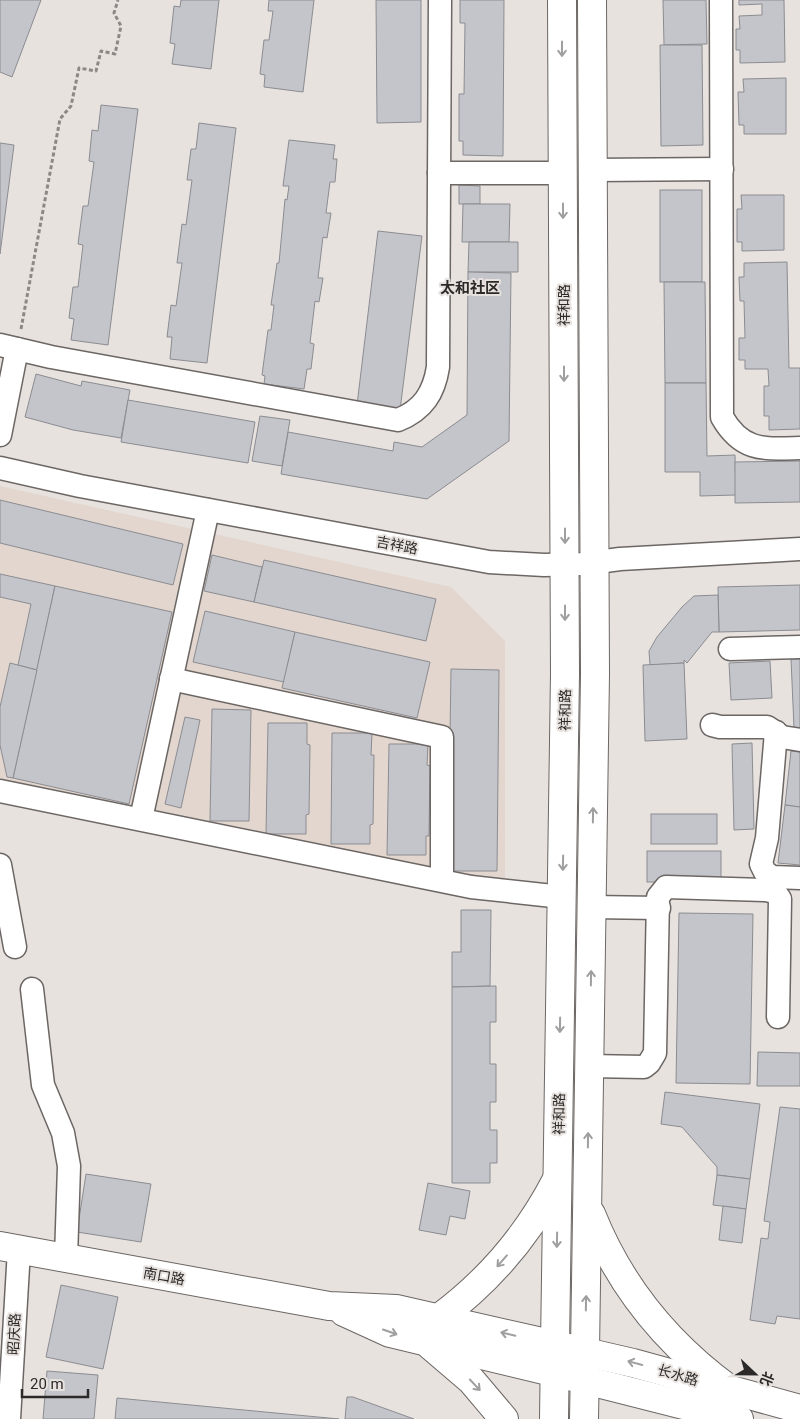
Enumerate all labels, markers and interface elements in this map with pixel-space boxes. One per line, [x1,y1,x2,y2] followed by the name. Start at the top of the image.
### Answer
[557,40,567,56] one-way arrow
[558,202,568,219] one-way arrow
[440,279,500,297] district label: 太和社区
[556,284,572,326] street label: 祥和路
[559,365,569,381] one-way arrow
[560,528,570,544] one-way arrow
[375,533,419,557] street label: 吉祥路
[560,604,570,621] one-way arrow
[557,689,573,731] street label: 祥和路
[588,807,598,824] one-way arrow
[558,854,568,871] one-way arrow
[586,970,596,986] one-way arrow
[555,1017,565,1033] one-way arrow
[551,1093,567,1135] street label: 祥和路
[583,1132,593,1148] one-way arrow
[552,1232,562,1248] one-way arrow
[496,1255,508,1268] one-way arrow
[142,1264,186,1288] street label: 南口路
[581,1295,591,1311] one-way arrow
[5,1313,23,1355] street label: 昭庆路
[382,1328,397,1337] one-way arrow
[500,1329,516,1338] one-way arrow
[730,1349,780,1399] north arrow
[627,1358,643,1367] one-way arrow
[656,1362,700,1388] street label: 长水路
[22,1366,89,1398] scale bar
[757,1369,777,1388] text: 北
[30,1375,64,1393] text: 20 m
[469,1379,481,1391] one-way arrow

